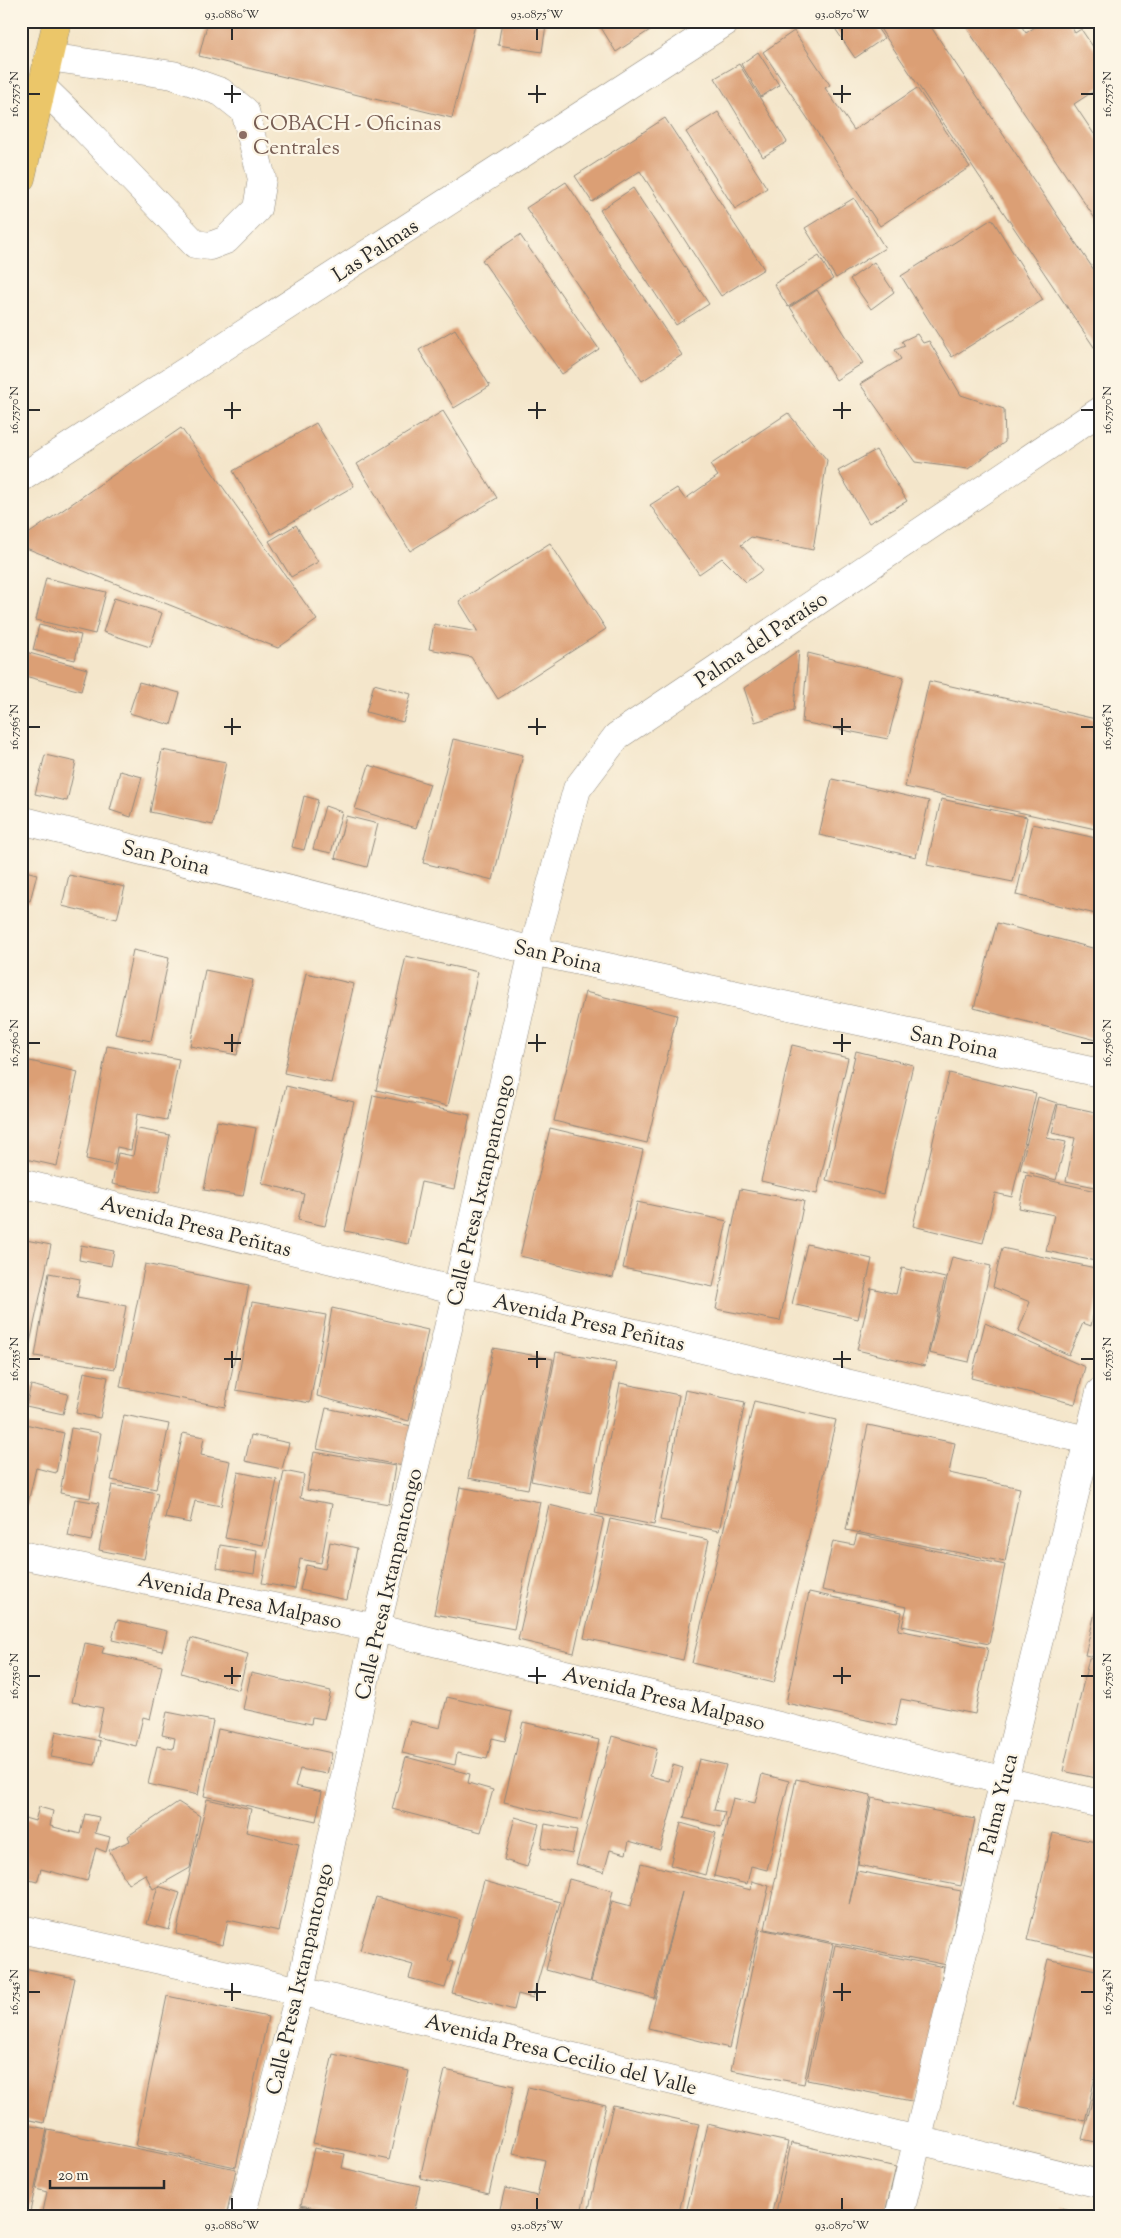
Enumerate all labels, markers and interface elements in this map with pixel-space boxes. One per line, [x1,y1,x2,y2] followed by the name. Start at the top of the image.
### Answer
[205,6,260,24] text: 93.0880°W
[511,6,564,24] text: 93.0875°W
[815,6,870,24] text: 93.0870°W
[6,71,24,117] text: 16.7575°N
[1099,71,1117,117] text: 16.7575°N
[253,110,441,164] place label: COBACH - Oficinas Centrales
[237,129,249,141] marker: COBACH - Oficinas Centrales
[327,213,425,291] street label: Las Palmas
[6,386,24,434] text: 16.7570°N
[1099,386,1117,434] text: 16.7570°N
[690,585,835,696] street label: Palma del Paraíso
[6,704,24,750] text: 16.7565°N
[1099,704,1117,750] text: 16.7565°N
[118,834,213,884] street label: San Poina
[511,933,605,983] street label: San Poina
[6,1019,24,1067] text: 16.7560°N
[1099,1019,1117,1067] text: 16.7560°N
[907,1020,1001,1068] street label: San Poina
[441,1072,523,1309] street label: Calle Presa Ixtanpantongo
[97,1190,294,1266] street label: Avenida Presa Peñitas
[490,1287,687,1361] street label: Avenida Presa Peñitas
[6,1337,24,1381] text: 16.7555°N
[1099,1337,1117,1381] text: 16.7555°N
[349,1466,431,1703] street label: Calle Presa Ixtanpantongo
[135,1566,344,1638] street label: Avenida Presa Malpaso
[6,1653,24,1699] text: 16.7550°N
[1099,1653,1117,1699] text: 16.7550°N
[559,1660,768,1740] street label: Avenida Presa Malpaso
[973,1750,1027,1858] street label: Palma Yuca
[260,1861,342,2098] street label: Calle Presa Ixtanpantongo
[6,1969,24,2015] text: 16.7545°N
[1099,1969,1117,2015] text: 16.7545°N
[421,2008,700,2104] street label: Avenida Presa Cecilio del Valle
[50,2158,164,2190] scale bar
[58,2166,89,2187] text: 20 m
[205,2217,260,2235] text: 93.0880°W
[511,2217,564,2235] text: 93.0875°W
[815,2217,870,2235] text: 93.0870°W

